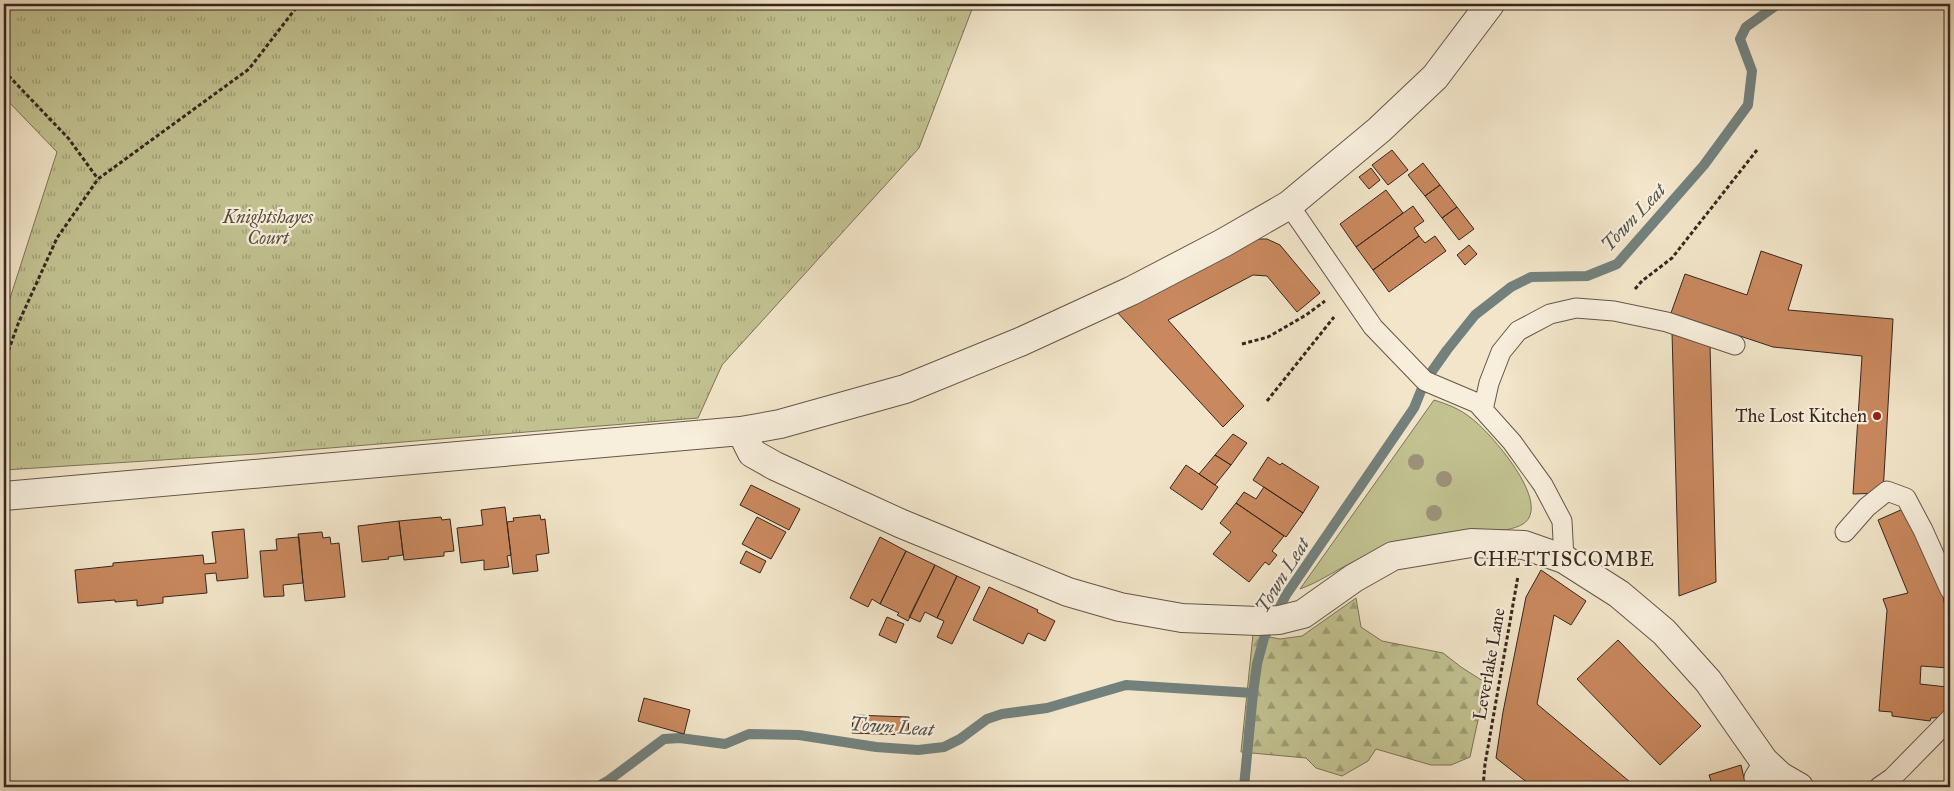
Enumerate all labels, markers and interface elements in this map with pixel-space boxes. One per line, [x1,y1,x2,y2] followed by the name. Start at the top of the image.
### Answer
[1596,178,1671,256] water label: Town Leat
[222,206,314,249] park label: Knightshayes Court
[1735,405,1867,427] place label: The Lost Kitchen
[1871,410,1883,422] marker: The Lost Kitchen
[1250,533,1315,617] water label: Town Leat
[1473,547,1655,571] district label: CHETTISCOMBE
[1468,606,1510,722] street label: Leverlake Lane
[849,712,936,741] water label: Town Leat

